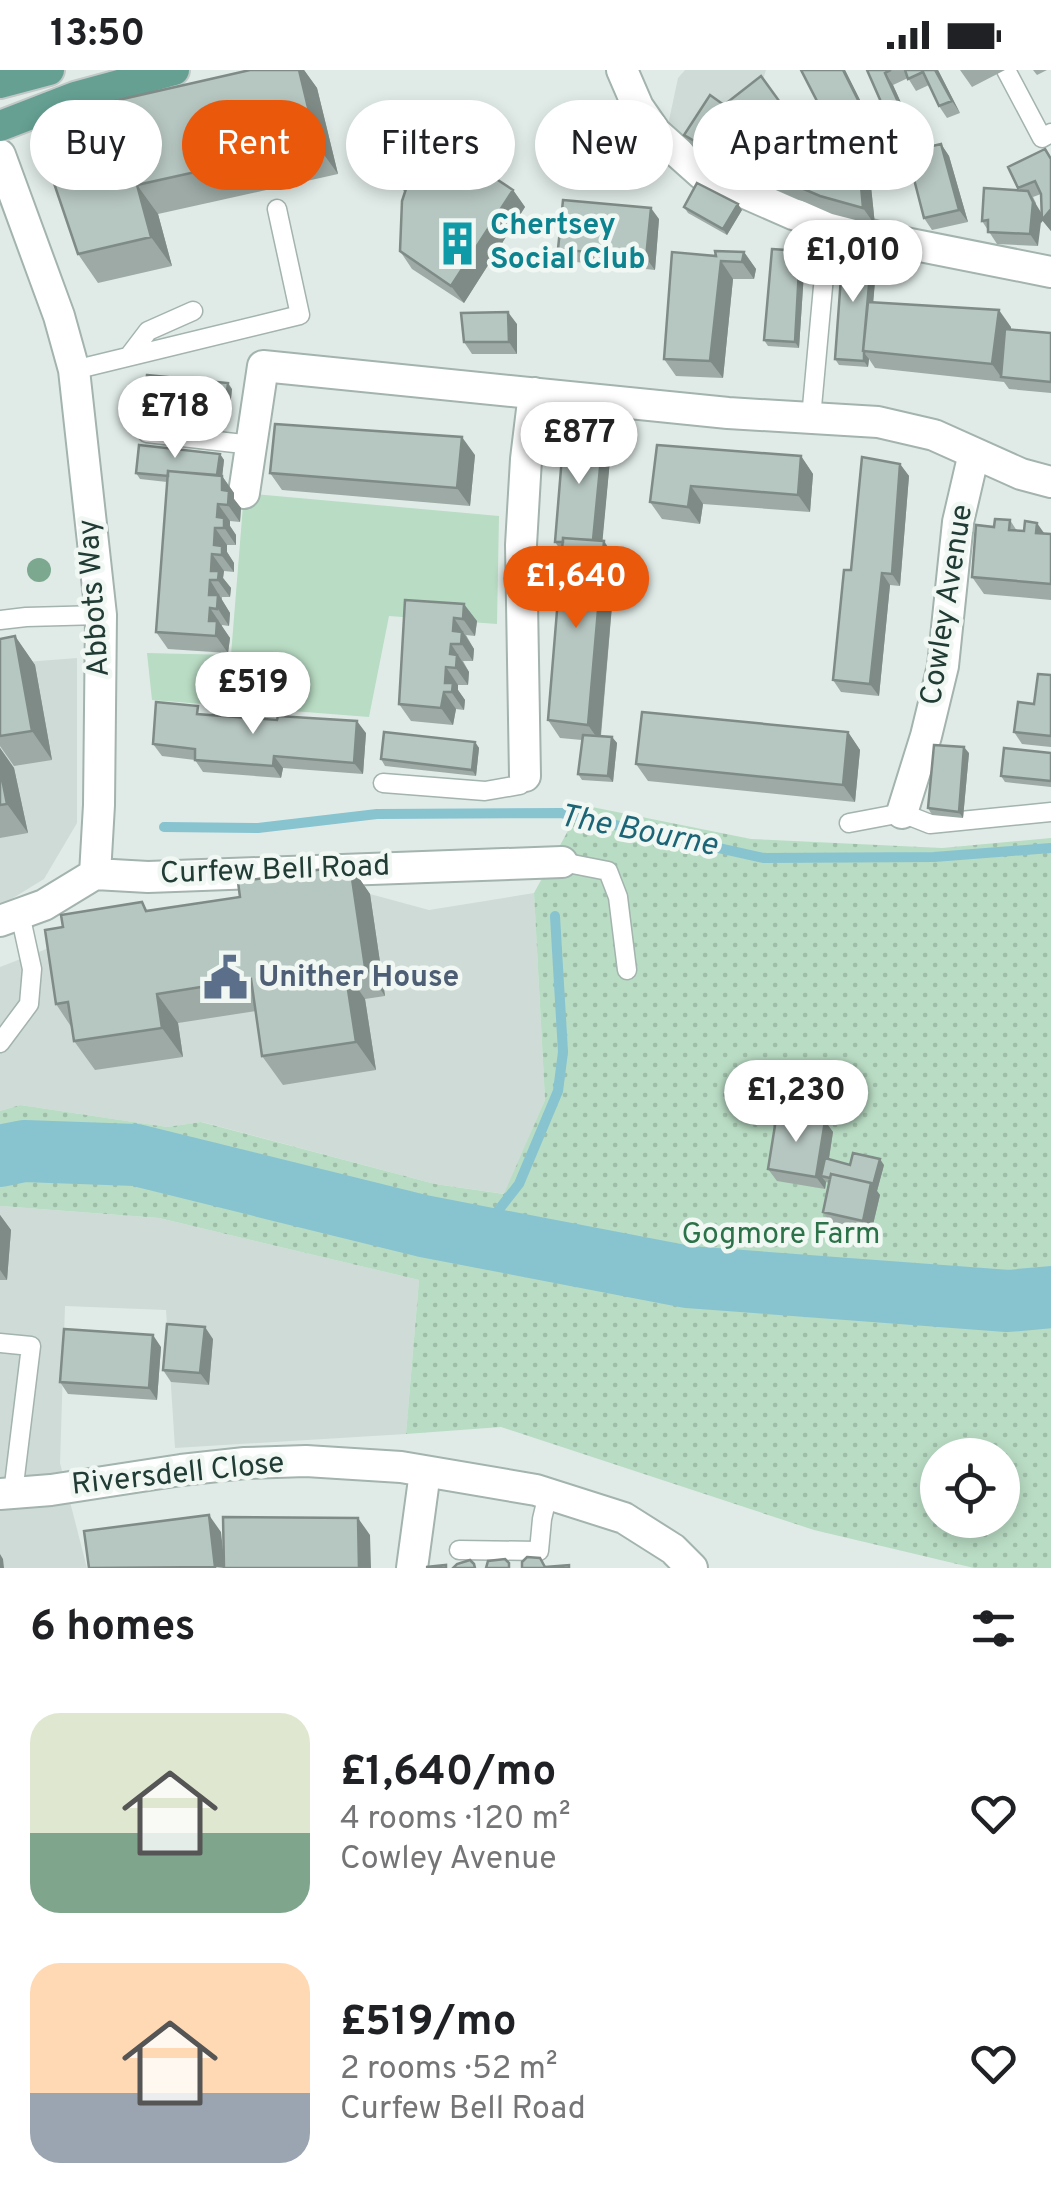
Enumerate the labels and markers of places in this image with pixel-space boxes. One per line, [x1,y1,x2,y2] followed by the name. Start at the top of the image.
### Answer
[490,208,646,279] place label: Chertsey Social Club
[433,219,481,267] building icon: Chertsey Social Club
[772,220,934,305] pin: £1,010
[116,376,234,461] pin: £718
[520,402,638,487] pin: £877
[495,546,657,631] pin: £1,640
[194,652,312,737] pin: £519
[201,954,249,1002] public building icon: Unither House
[258,960,459,997] place label: Unither House
[715,1060,877,1145] pin: £1,230

